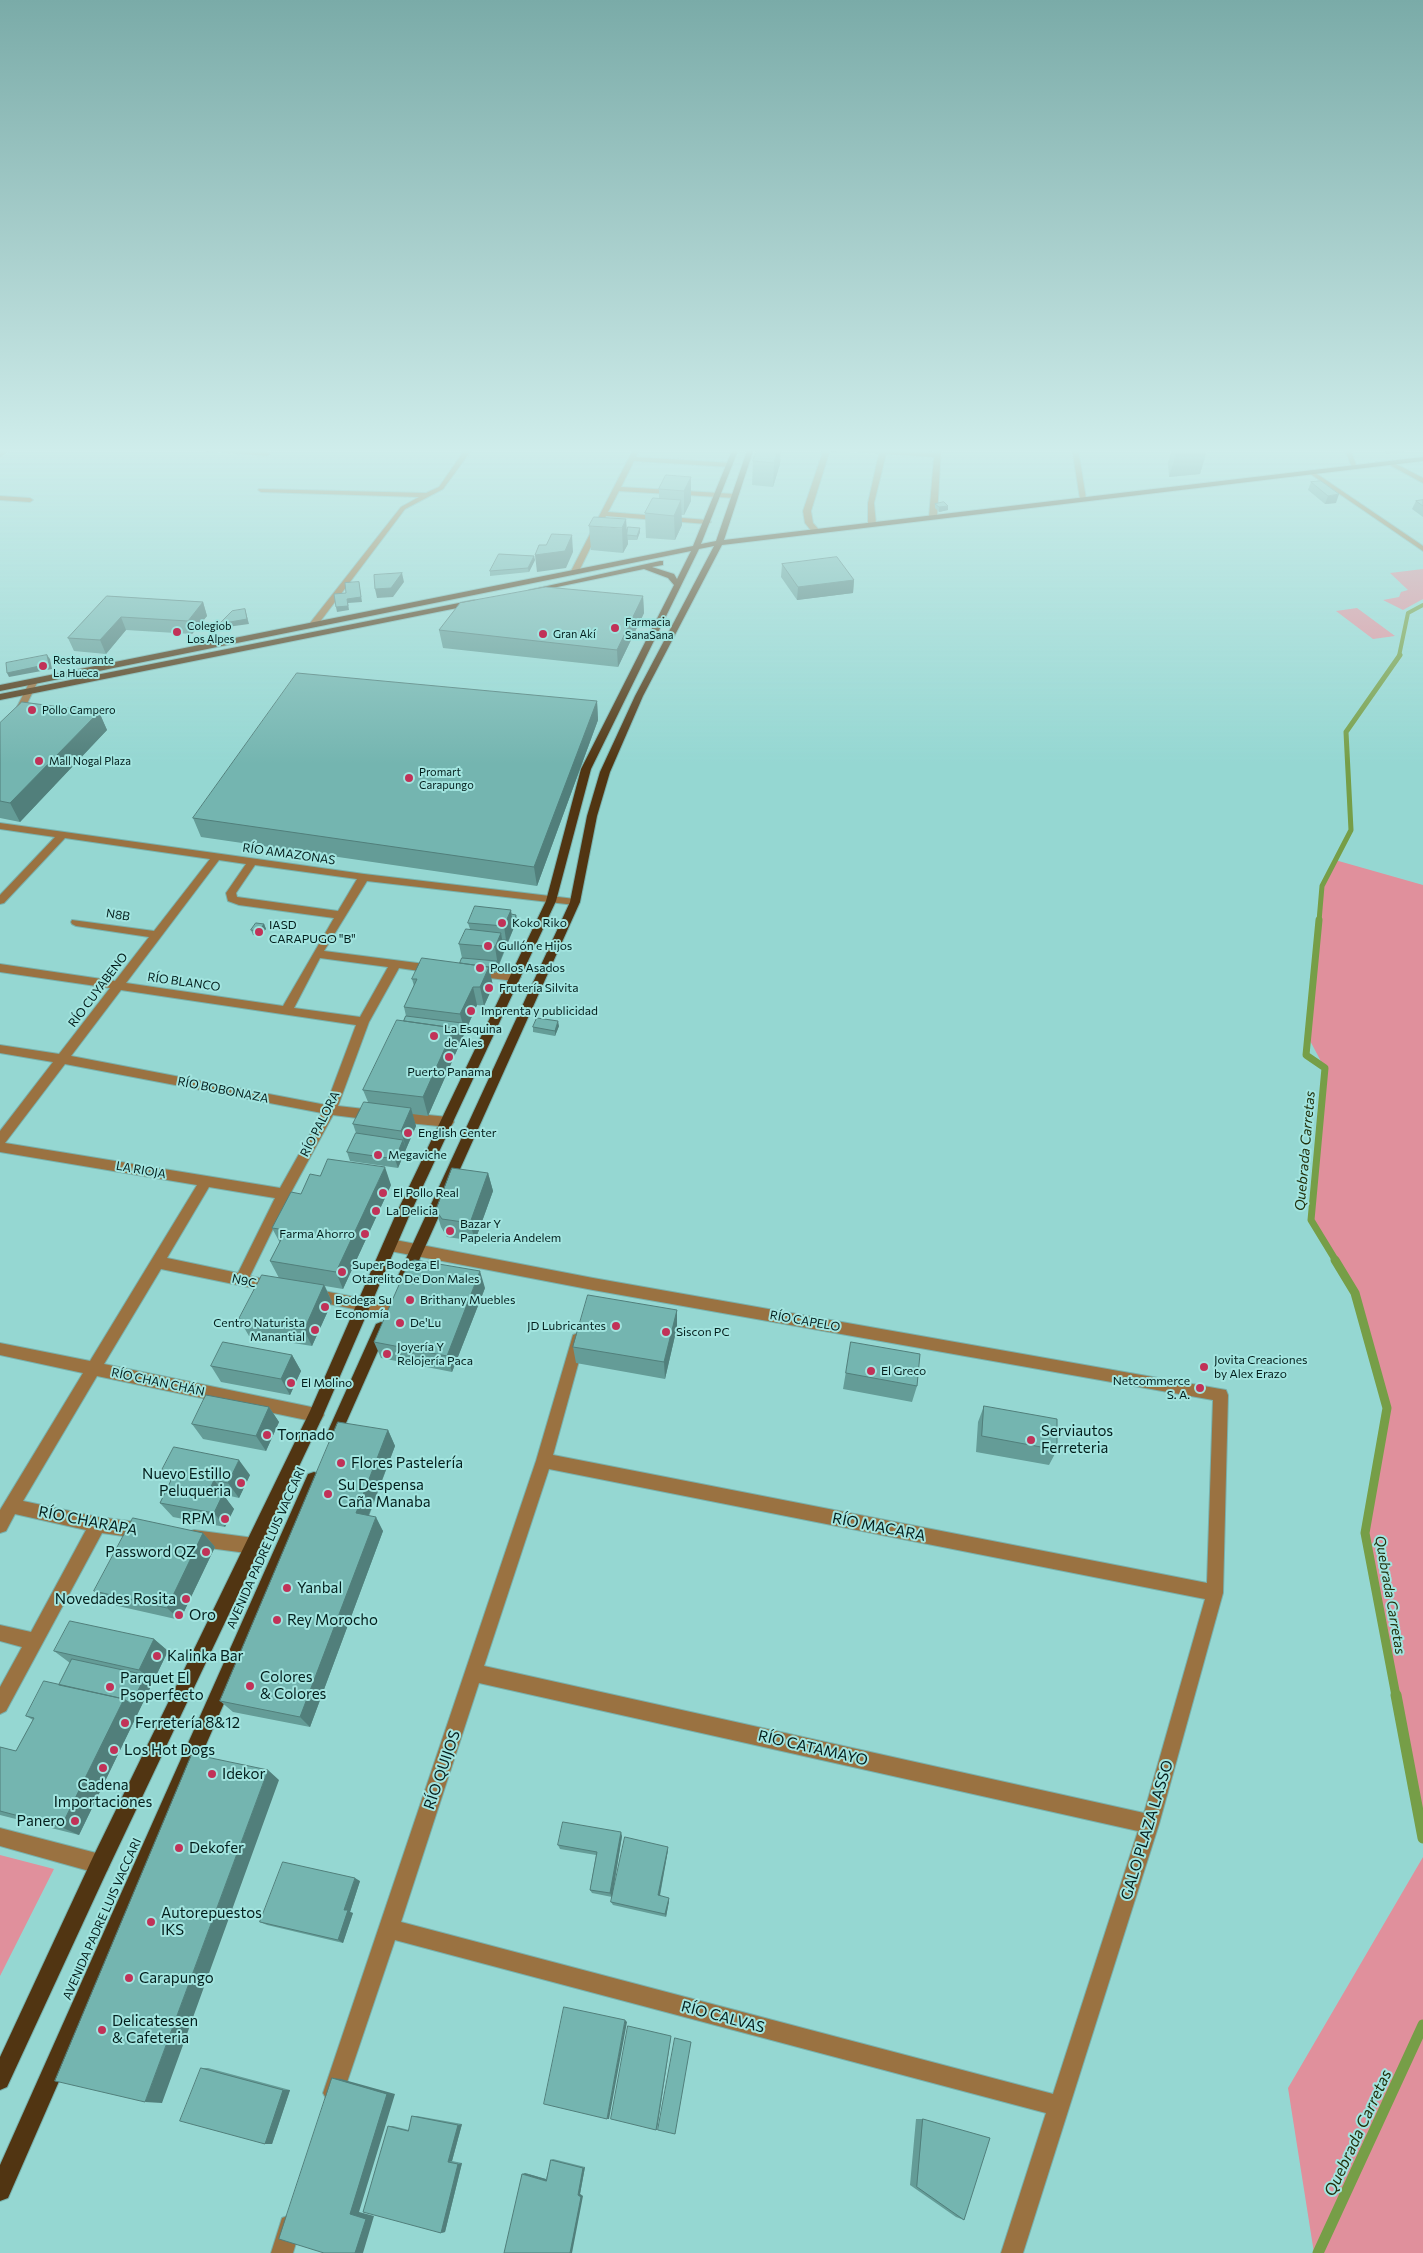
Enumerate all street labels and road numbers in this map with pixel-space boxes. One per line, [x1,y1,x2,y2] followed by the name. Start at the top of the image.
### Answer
[242,840,336,868] street label: RÍO AMAZONAS
[105,906,131,924] street label: N8B
[65,950,131,1030] street label: RÍO CUYABENO
[147,970,221,994] street label: RÍO BLANCO
[176,1074,270,1106] street label: RÍO BOBONAZA
[297,1089,343,1159] street label: RÍO PALORA
[115,1159,167,1181] street label: LA RIOJA
[230,1271,258,1291] street label: N9C
[769,1308,841,1334] street label: RÍO CAPELO
[110,1365,206,1399] street label: RÍO CHAN CHÁN
[224,1465,308,1631] street label: AVENIDA PADRE LUIS VACCARI
[37,1503,139,1539] street label: RÍO CHARAPA
[831,1509,927,1545] street label: RÍO MACARA
[756,1727,870,1769] street label: RÍO CATAMAYO
[420,1728,464,1812] street label: RÍO QUIJOS
[1117,1758,1177,1902] street label: GALO PLAZA LASSO
[60,1836,144,2002] street label: AVENIDA PADRE LUIS VACCARI
[679,1997,767,2037] street label: RÍO CALVAS

